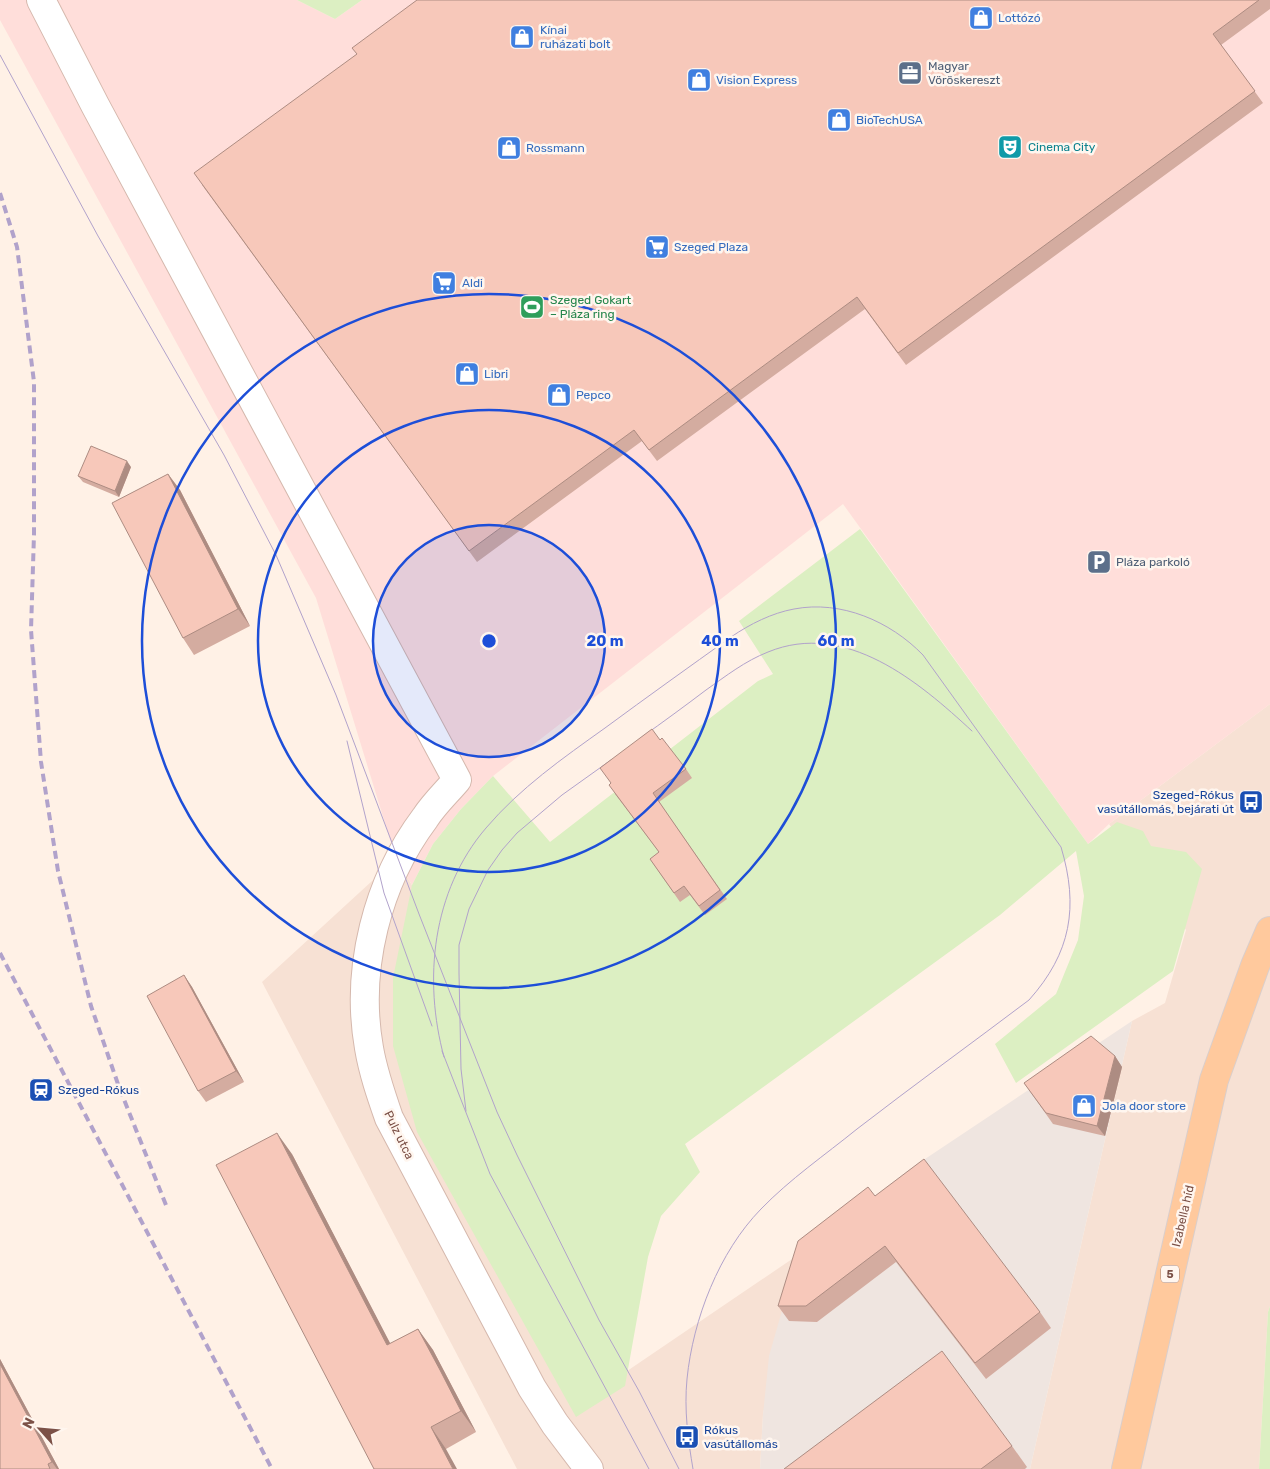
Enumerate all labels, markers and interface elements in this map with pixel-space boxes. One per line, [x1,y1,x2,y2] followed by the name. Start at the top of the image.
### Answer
[968,5,994,31] shop icon: Lottózó
[998,11,1041,25] place label: Lottózó
[540,23,611,51] place label: Kínai ruházati bolt
[509,24,535,50] shop icon: Kínai ruházati bolt
[928,59,1001,87] place label: Magyar Vöröskereszt
[897,60,923,86] office icon: Magyar Vöröskereszt
[686,67,712,93] shop icon: Vision Express
[716,73,797,87] place label: Vision Express
[826,107,852,133] shop icon: BioTechUSA
[856,113,923,127] place label: BioTechUSA
[997,134,1023,160] theatre icon: Cinema City
[496,135,522,161] shop icon: Rossmann
[1028,140,1096,154] place label: Cinema City
[526,141,585,155] place label: Rossmann
[644,234,670,260] supermarket icon: Szeged Plaza
[674,240,748,254] place label: Szeged Plaza
[431,270,457,296] supermarket icon: Aldi
[462,276,483,290] place label: Aldi
[550,293,631,321] place label: Szeged Gokart – Pláza ring
[519,294,545,320] sports icon: Szeged Gokart – Pláza ring
[454,361,480,387] shop icon: Libri
[484,367,508,381] place label: Libri
[546,382,572,408] shop icon: Pepco
[576,388,611,402] place label: Pepco
[1086,549,1112,575] parking icon: Pláza parkoló
[1116,555,1190,569] place label: Pláza parkoló
[480,632,498,650] centre of rings
[587,632,623,650] text: 20 m
[701,632,739,650] text: 40 m
[818,632,854,650] text: 60 m
[1097,788,1234,816] place label: Szeged-Rókus vasútállomás, bejárati út
[1238,789,1264,815] bus stop icon: Szeged-Rókus vasútállomás, bejárati út
[28,1077,54,1103] station icon: Szeged-Rókus
[58,1083,139,1097] place label: Szeged-Rókus
[1071,1093,1097,1119] shop icon: Jola door store
[1102,1099,1186,1113] place label: Jola door store
[381,1109,417,1161] street label: Pulz utca
[1169,1184,1197,1248] street label: Izabella híd
[1161,1266,1179,1282] road number: 5
[15,1404,65,1454] north arrow
[19,1415,39,1432] text: N
[704,1423,778,1451] place label: Rókus vasútállomás
[674,1424,700,1450] bus stop icon: Rókus vasútállomás

